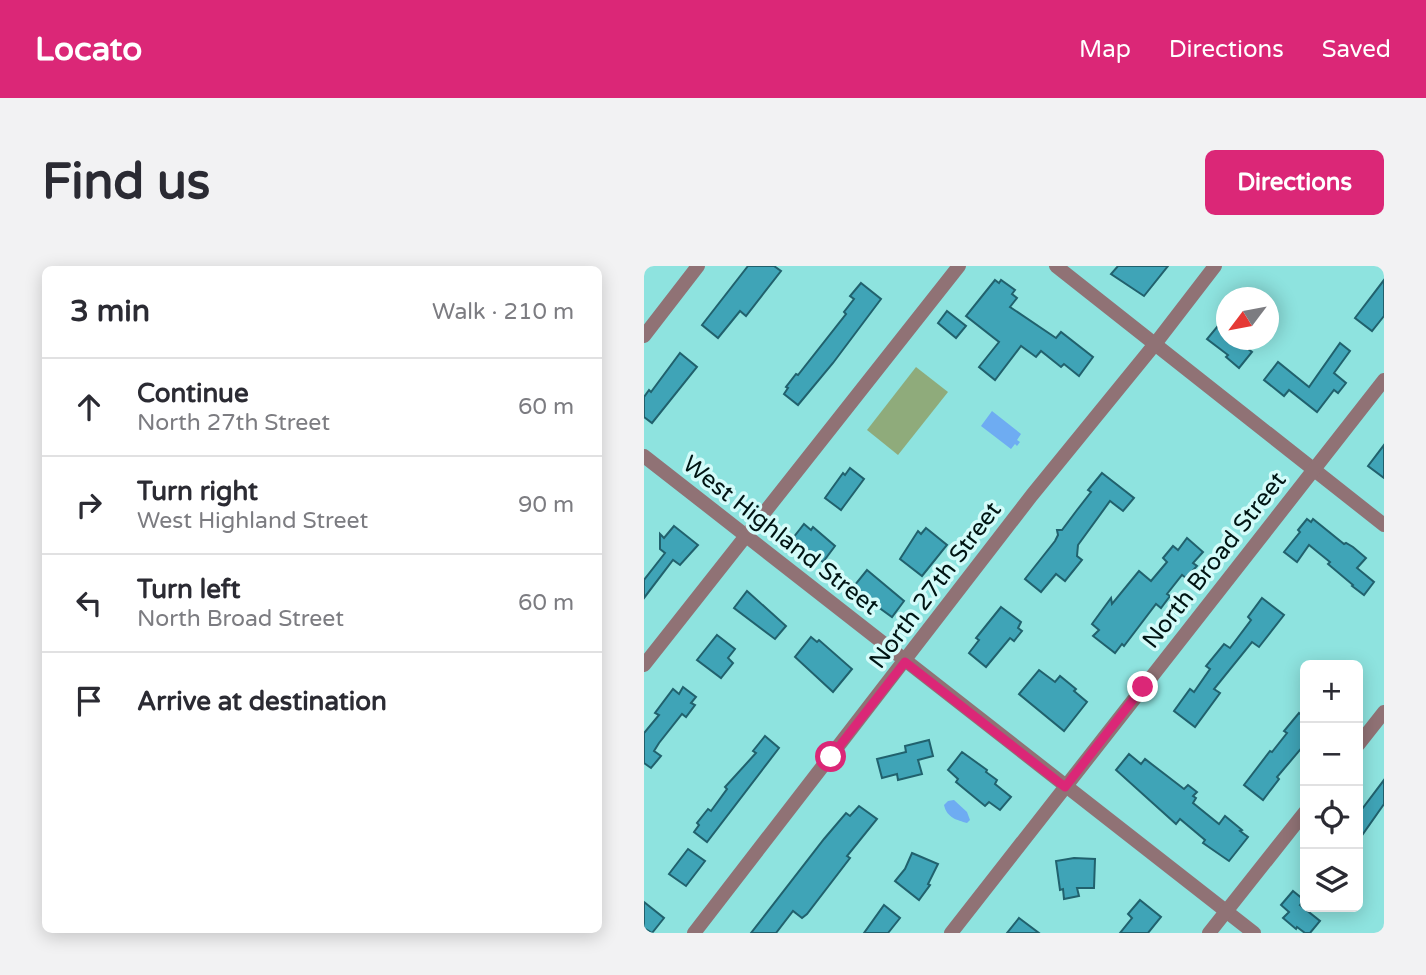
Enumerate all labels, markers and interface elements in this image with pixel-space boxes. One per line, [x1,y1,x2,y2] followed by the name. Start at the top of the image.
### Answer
[35,30,142,69] text: Locato
[1079,35,1131,64] text: Map
[1169,35,1284,64] text: Directions
[1322,35,1391,64] text: Saved
[1205,150,1384,215] button: Directions
[42,153,210,212] text: Find us
[1216,287,1279,350] north arrow
[70,293,150,330] text: 3 min
[432,298,574,326] text: Walk · 210 m
[137,378,249,409] text: Continue
[70,388,108,426] icon: ahead
[518,393,574,421] text: 60 m
[137,409,330,437] text: North 27th Street
[677,450,885,621] street label: West Highland Street
[1136,466,1292,654] street label: North Broad Street
[137,476,258,507] text: Turn right
[70,486,108,524] icon: right
[518,491,574,519] text: 90 m
[863,496,1008,674] street label: North 27th Street
[137,507,368,535] text: West Highland Street
[137,574,240,605] text: Turn left
[70,584,108,622] icon: left
[518,589,574,617] text: 60 m
[137,605,344,633] text: North Broad Street
[1300,660,1363,912] map controls
[1300,660,1363,723] button: +
[1127,671,1158,702] route end
[70,682,108,720] icon: arrive
[137,686,387,717] text: Arrive at destination
[1300,723,1363,786] button: −
[815,741,846,772] route start
[1300,786,1363,849] button: locate
[1300,849,1363,912] button: layers

